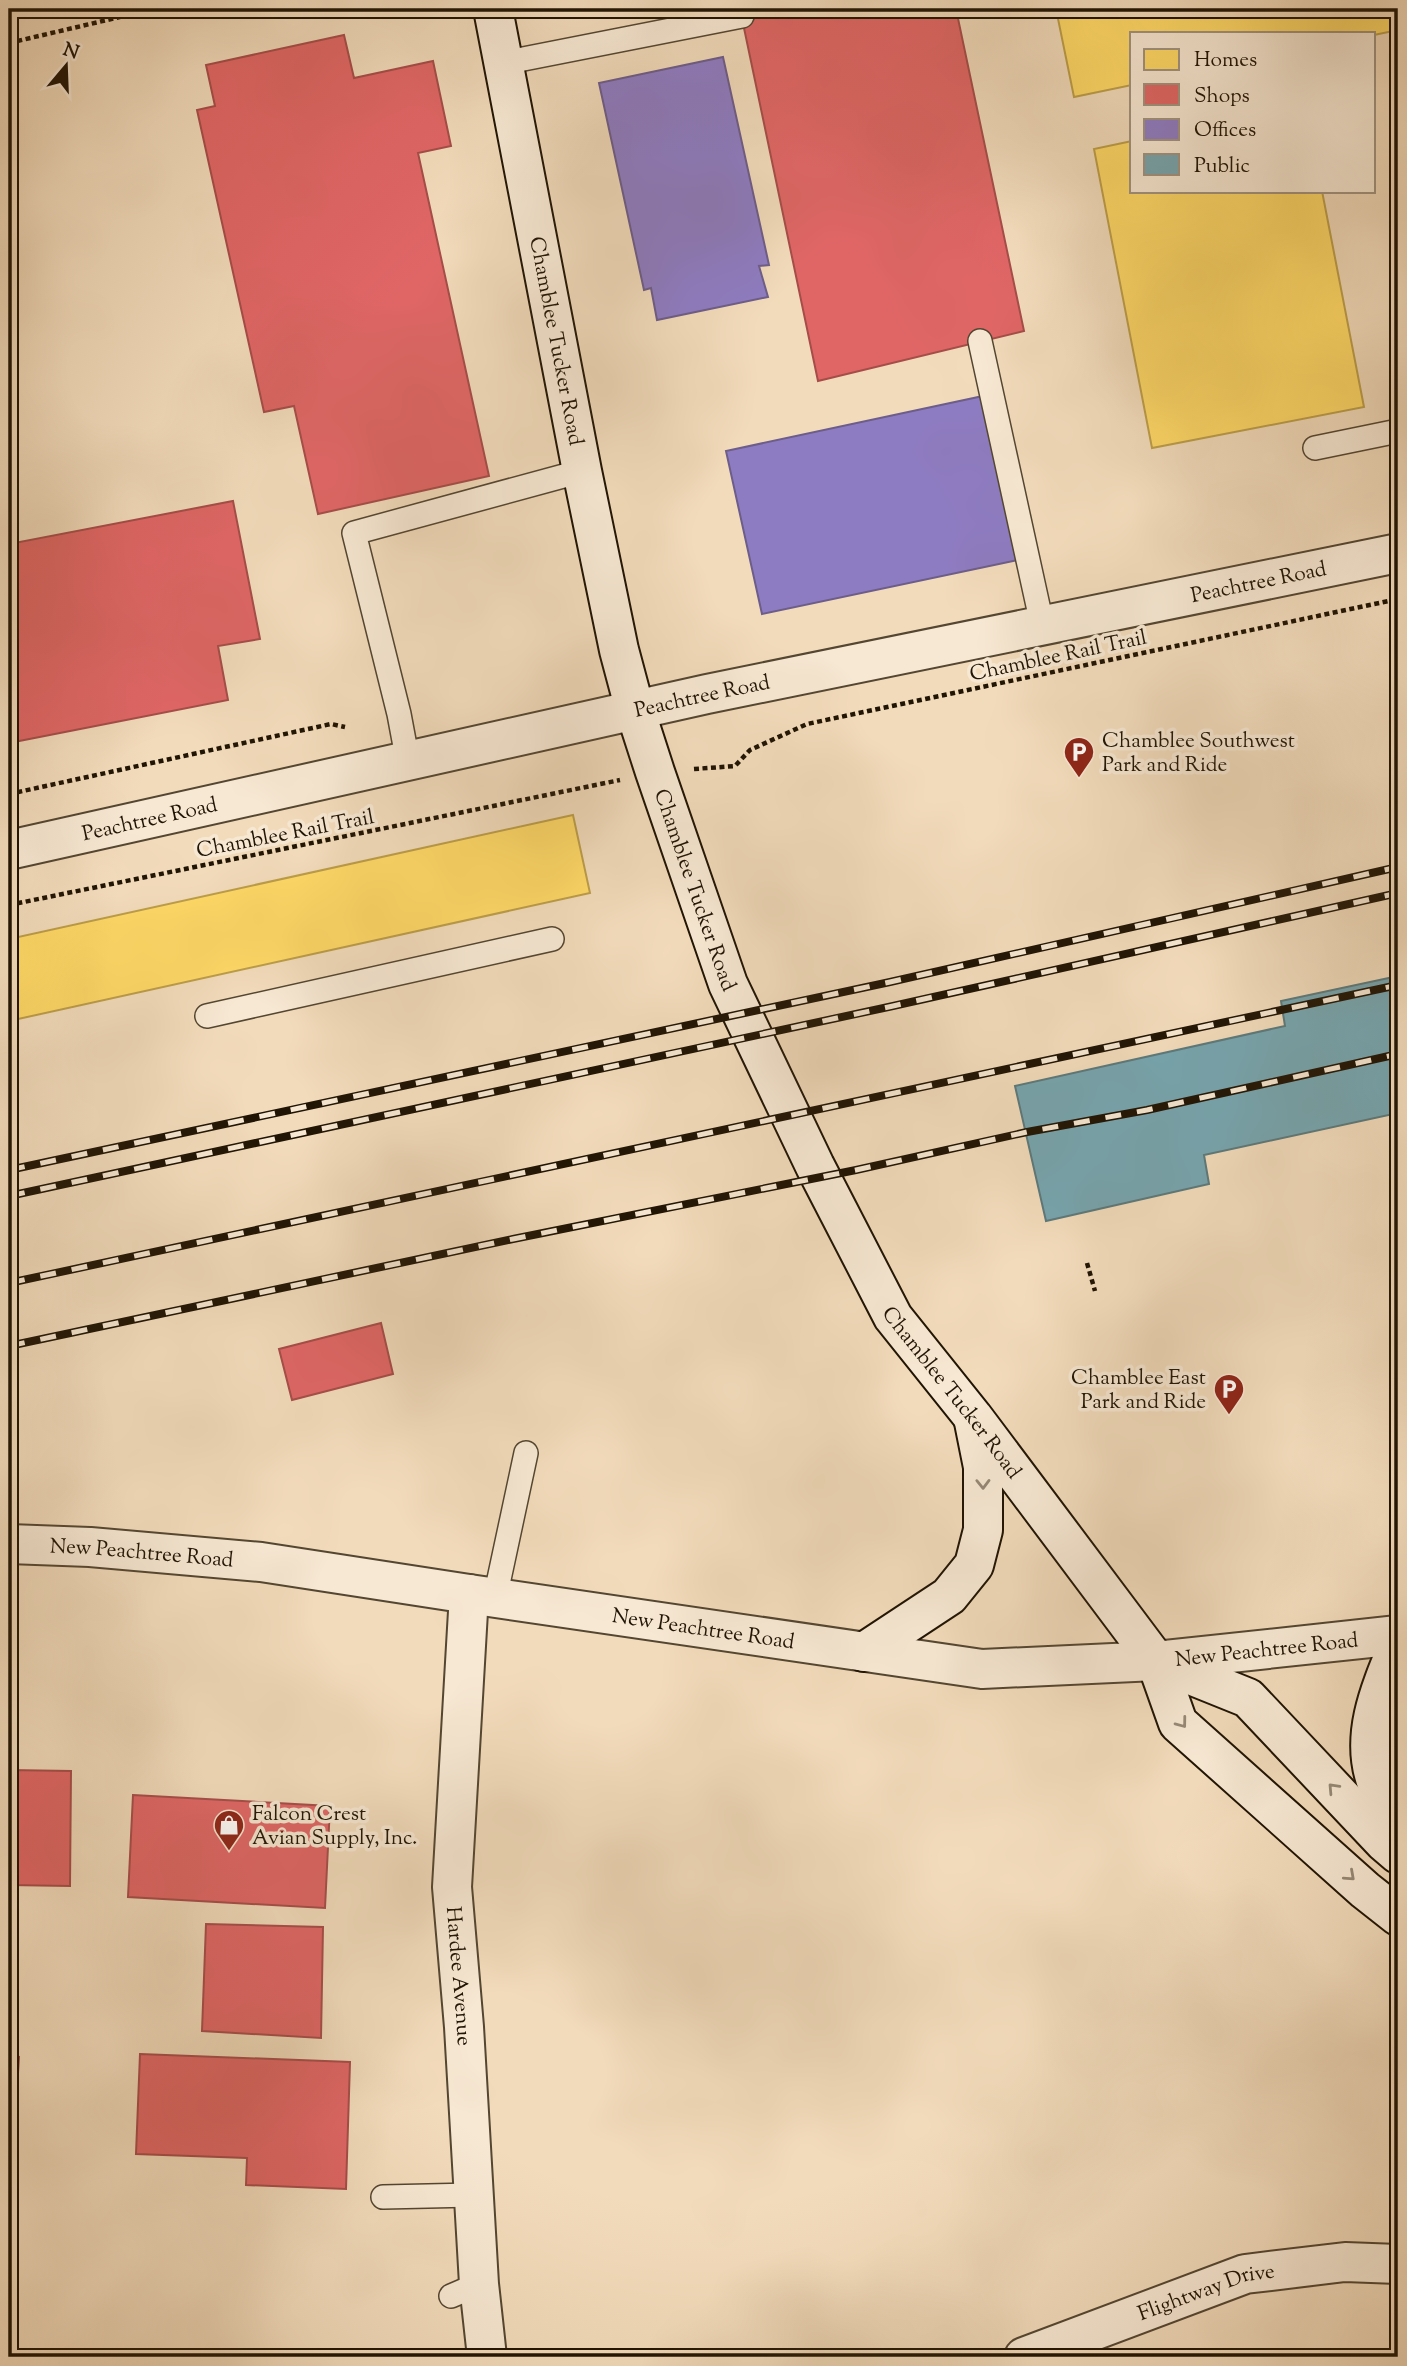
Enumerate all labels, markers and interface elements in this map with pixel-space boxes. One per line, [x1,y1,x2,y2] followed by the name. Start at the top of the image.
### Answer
[32,32,102,102] north arrow
[1130,32,1376,192] legend
[59,37,82,68] text: N
[1194,46,1257,76] text: Homes
[1194,82,1250,112] text: Shops
[1194,116,1256,146] text: Offices
[1194,152,1250,182] text: Public
[520,234,590,448] street label: Chamblee Tucker Road
[1188,555,1330,612] street label: Peachtree Road
[967,623,1150,690] street label: Chamblee Rail Trail
[632,668,773,727] street label: Peachtree Road
[1102,727,1295,781] place label: Chamblee Southwest Park and Ride
[1062,735,1096,779] parking icon: Chamblee Southwest Park and Ride
[645,785,743,997] street label: Chamblee Tucker Road
[79,791,221,850] street label: Peachtree Road
[194,803,377,867] street label: Chamblee Rail Trail
[873,1302,1028,1486] street label: Chamblee Tucker Road
[1071,1364,1206,1418] place label: Chamblee East Park and Ride
[1212,1372,1246,1416] parking icon: Chamblee East Park and Ride
[975,1479,991,1490] one-way arrow
[49,1533,235,1577] street label: New Peachtree Road
[610,1602,796,1658] street label: New Peachtree Road
[1174,1626,1360,1676] street label: New Peachtree Road
[1174,1716,1187,1728] one-way arrow
[1329,1784,1341,1797] one-way arrow
[252,1800,417,1854] place label: Falcon Crest Avian Supply, Inc.
[212,1808,246,1852] shop icon: Falcon Crest Avian Supply, Inc.
[1342,1868,1355,1881] one-way arrow
[437,1905,478,2047] street label: Hardee Avenue
[1134,2258,1277,2330] street label: Flightway Drive

